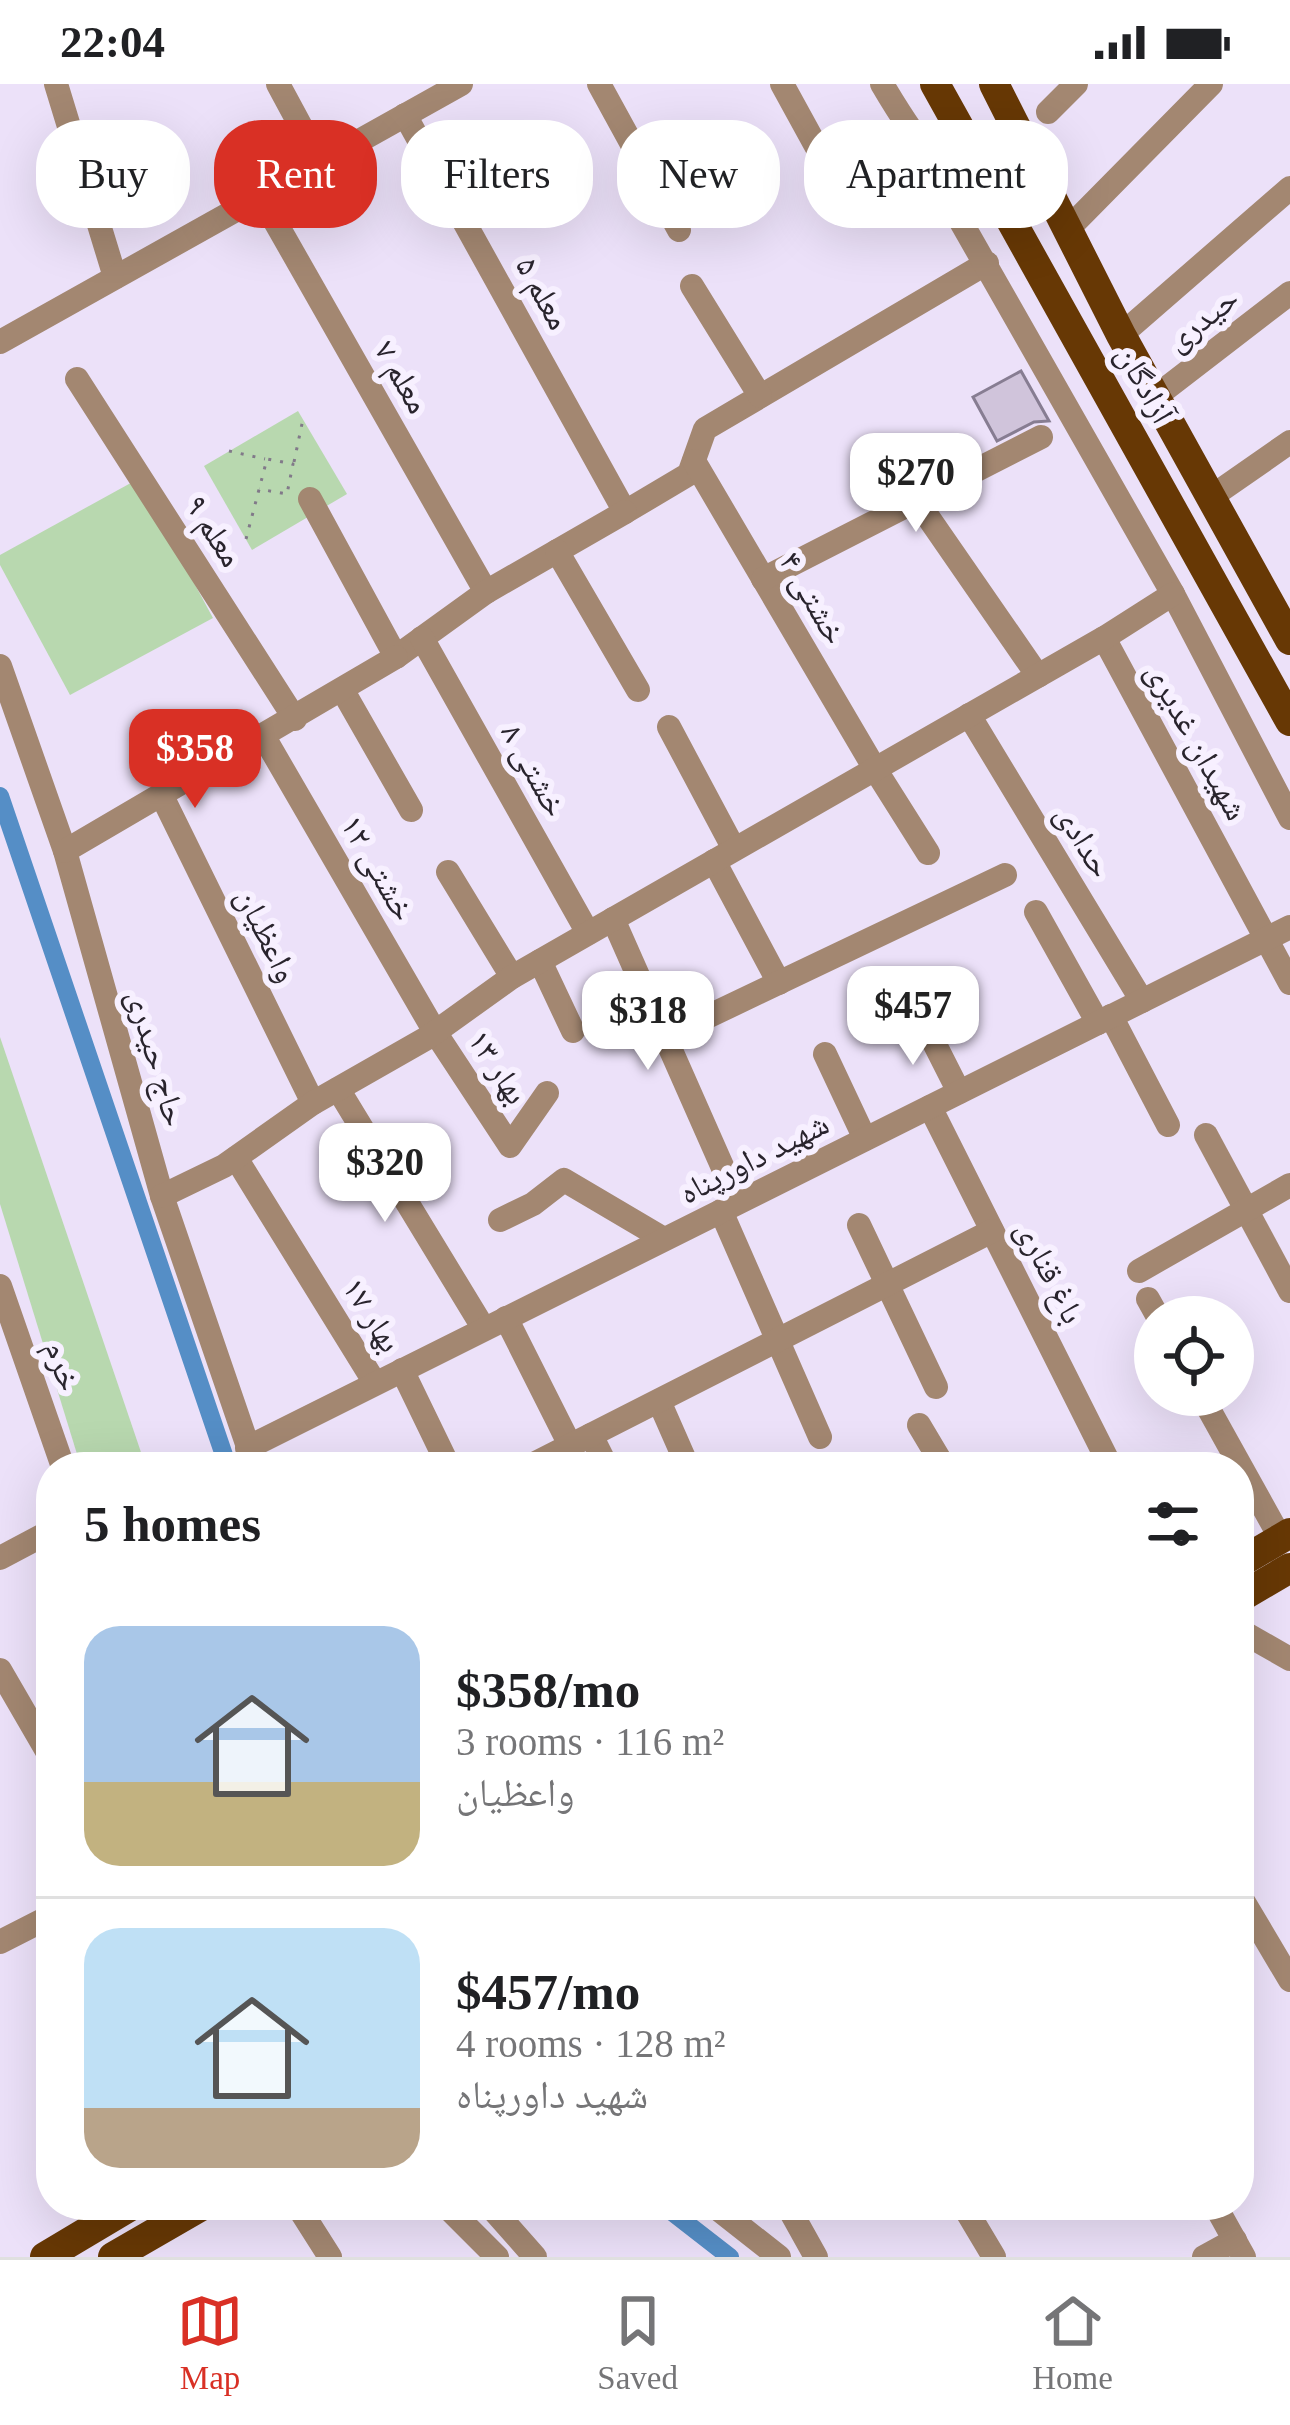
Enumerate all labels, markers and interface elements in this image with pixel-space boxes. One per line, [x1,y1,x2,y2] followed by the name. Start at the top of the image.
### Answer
[60,17,165,67] text: 22:04
[36,120,190,228] chip: Buy
[214,120,377,228] chip: Rent
[401,120,593,228] chip: Filters
[617,120,780,228] chip: New
[804,120,1068,228] chip: Apartment
[505,250,577,337] street label: معلم ۵
[1159,280,1246,360] street label: حیدری
[364,335,437,421] street label: معلم ۷
[1107,339,1182,432] street label: آزادگان
[845,433,987,535] pin: $270
[877,450,955,493] text: $270
[174,489,250,575] street label: معلم ۹
[771,545,854,652] street label: خشتی ۴
[1137,656,1255,827] street label: شهیدان غدیری
[124,709,266,811] pin: $358
[492,717,574,824] street label: خشتی ۸
[156,726,234,769] text: $358
[1047,798,1120,885] street label: حدادی
[332,809,422,928] street label: خشتی ۱۲
[227,882,305,989] street label: واعظیان
[842,966,984,1068] pin: $457
[577,971,719,1073] pin: $318
[874,983,952,1026] text: $457
[118,986,194,1131] street label: حاج حیدری
[609,988,687,1031] text: $318
[461,1023,535,1111] street label: بهار ۱۳
[673,1105,835,1212] street label: شهید داورپناه
[314,1123,456,1225] pin: $320
[346,1140,424,1183] text: $320
[1007,1215,1091,1330] street label: باغ قناری
[335,1271,409,1359] street label: بهار ۱۷
[1134,1296,1254,1416] map controls
[1134,1296,1254,1416] button: locate
[35,1336,88,1397] street label: خرم
[1140,1491,1206,1557] icon: filters
[84,1496,261,1552] text: 5 homes
[456,1662,640,1718] text: $358/mo
[180,1674,324,1818] icon: home
[456,1720,724,1763] text: 3 rooms · 116 m²
[456,1771,575,1814] text: واعظیان
[456,1964,640,2020] text: $457/mo
[180,1976,324,2120] icon: home
[456,2022,726,2065] text: 4 rooms · 128 m²
[456,2073,648,2116] text: شهید داورپناه
[177,2288,243,2397] tab: Map
[597,2288,678,2397] tab: Saved
[1032,2288,1113,2397] tab: Home

